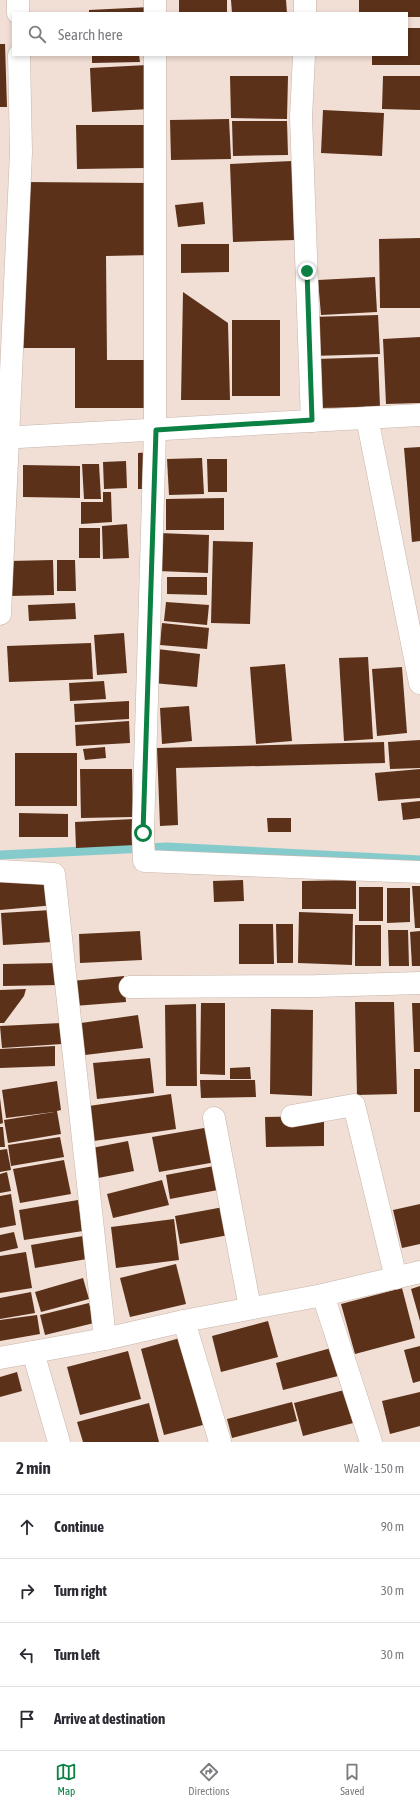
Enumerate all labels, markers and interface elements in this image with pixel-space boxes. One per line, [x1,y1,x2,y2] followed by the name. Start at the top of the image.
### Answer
[12,12,408,56] search box
[26,23,48,45] icon: search
[58,26,123,43] text: Search here
[298,262,316,280] route end
[134,824,152,842] route start
[16,1458,51,1478] text: 2 min
[344,1461,404,1476] text: Walk · 150 m
[16,1516,38,1538] icon: ahead
[54,1518,104,1535] text: Continue
[381,1519,404,1534] text: 90 m
[16,1580,38,1602] icon: right
[54,1582,107,1599] text: Turn right
[381,1583,404,1598] text: 30 m
[16,1644,38,1666] icon: left
[54,1646,100,1663] text: Turn left
[381,1647,404,1662] text: 30 m
[16,1708,38,1730] icon: arrive
[54,1710,165,1727] text: Arrive at destination
[55,1761,77,1797] tab: Map
[188,1761,229,1797] tab: Directions
[340,1761,365,1797] tab: Saved

